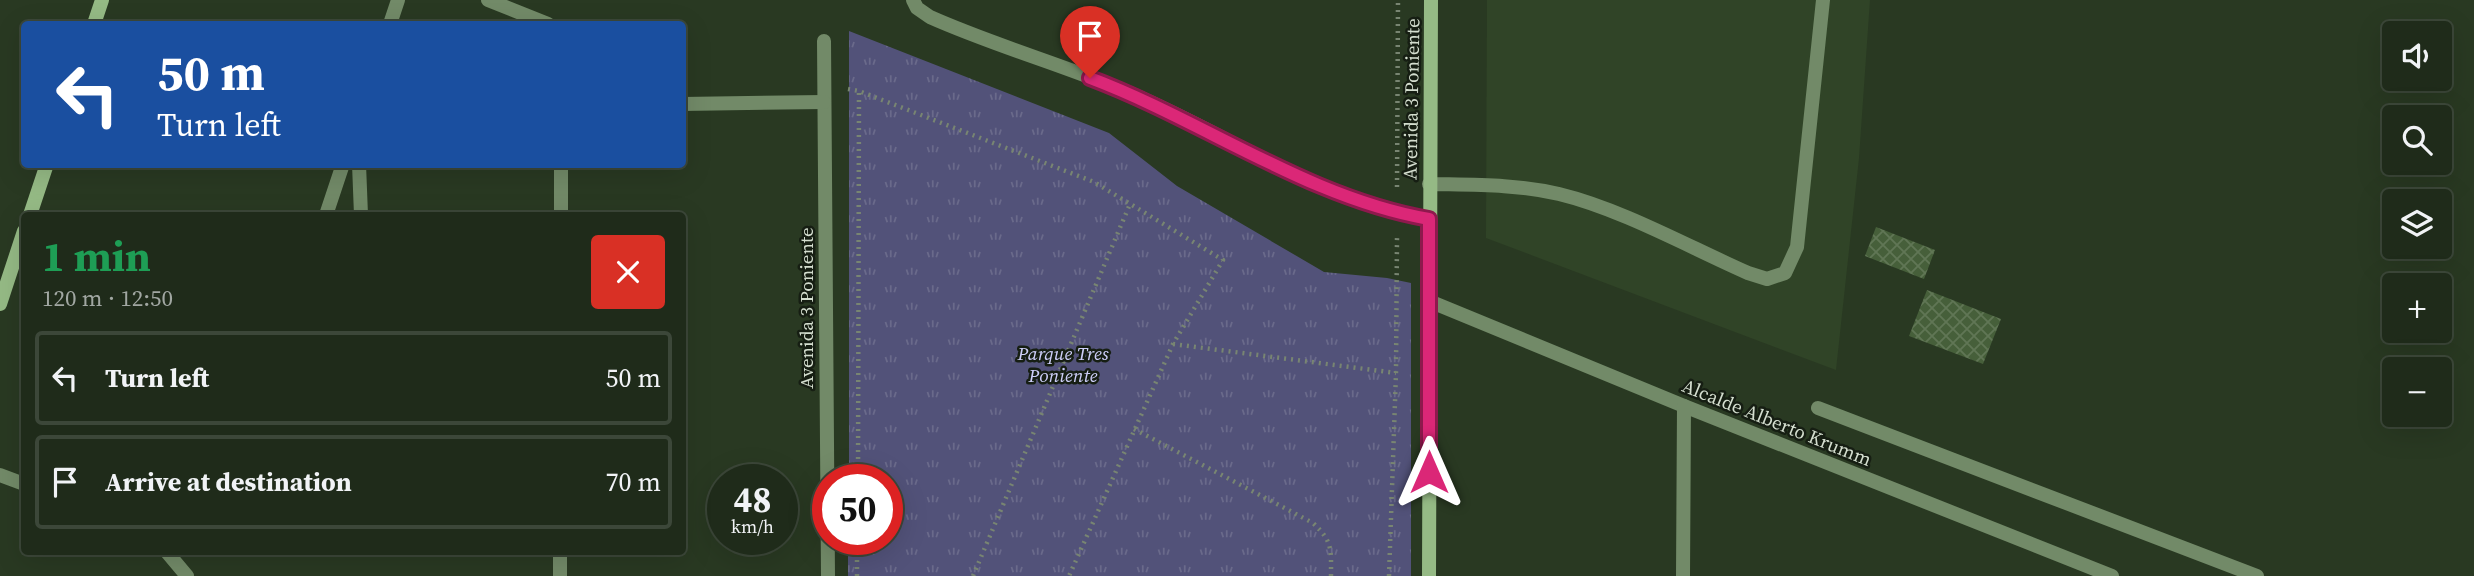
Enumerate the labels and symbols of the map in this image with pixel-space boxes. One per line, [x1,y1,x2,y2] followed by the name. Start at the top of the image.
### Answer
[1060,6,1120,78] pin
[1397,18,1425,180] street label: Avenida 3 Poniente
[793,227,819,389] street label: Avenida 3 Poniente
[1016,340,1109,388] park label: Parque Tres Poniente
[1678,372,1876,472] street label: Alcalde Alberto Krumm
[1392,435,1466,509] position arrow
[812,464,903,555] speed limit sign: 50

